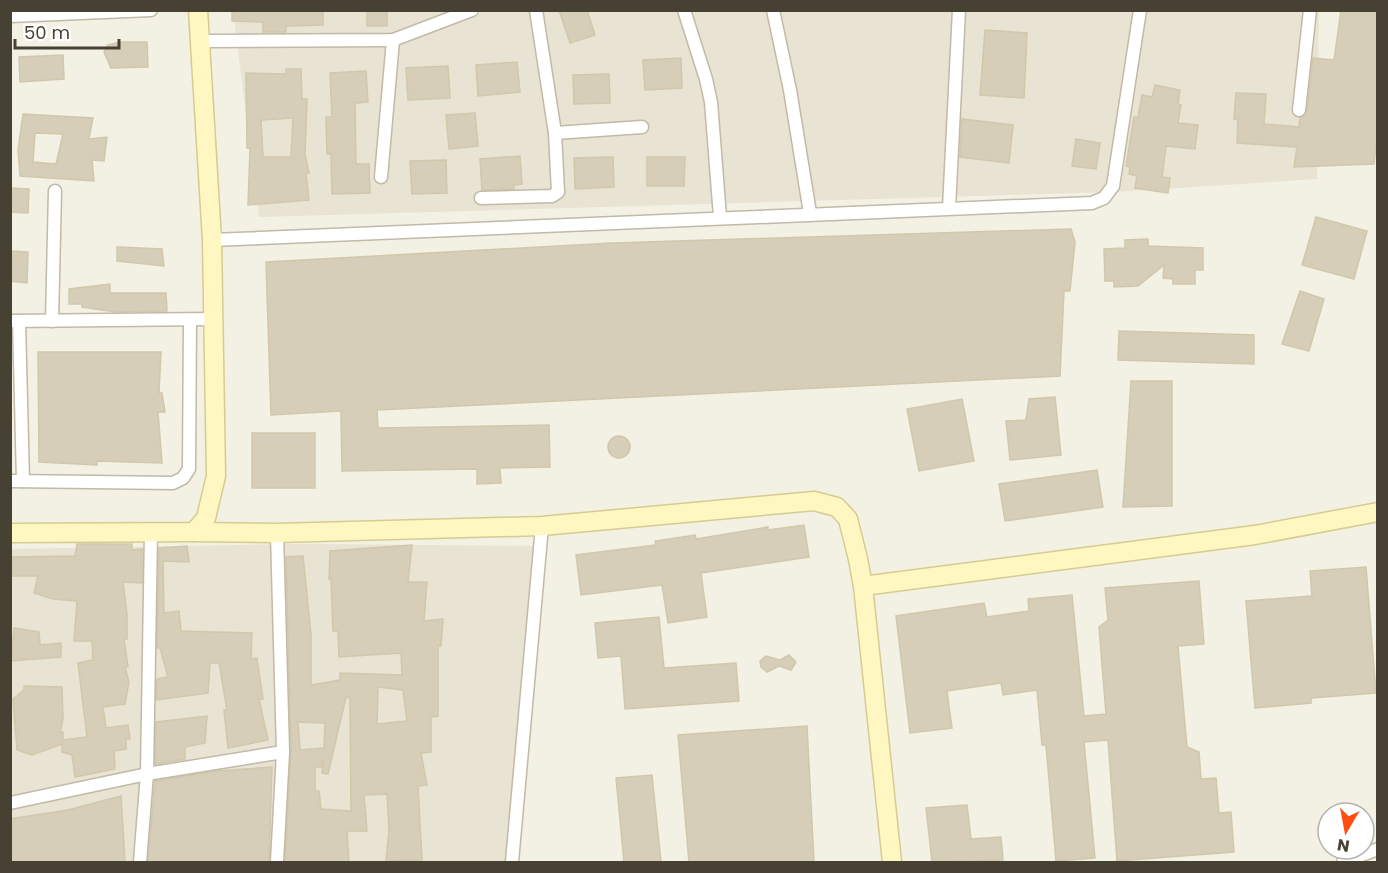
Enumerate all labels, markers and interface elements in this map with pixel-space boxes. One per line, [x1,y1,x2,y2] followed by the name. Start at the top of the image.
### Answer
[15,12,118,50] scale bar
[24,20,70,45] text: 50 m
[1316,801,1376,861] north arrow
[1336,833,1351,858] text: N

